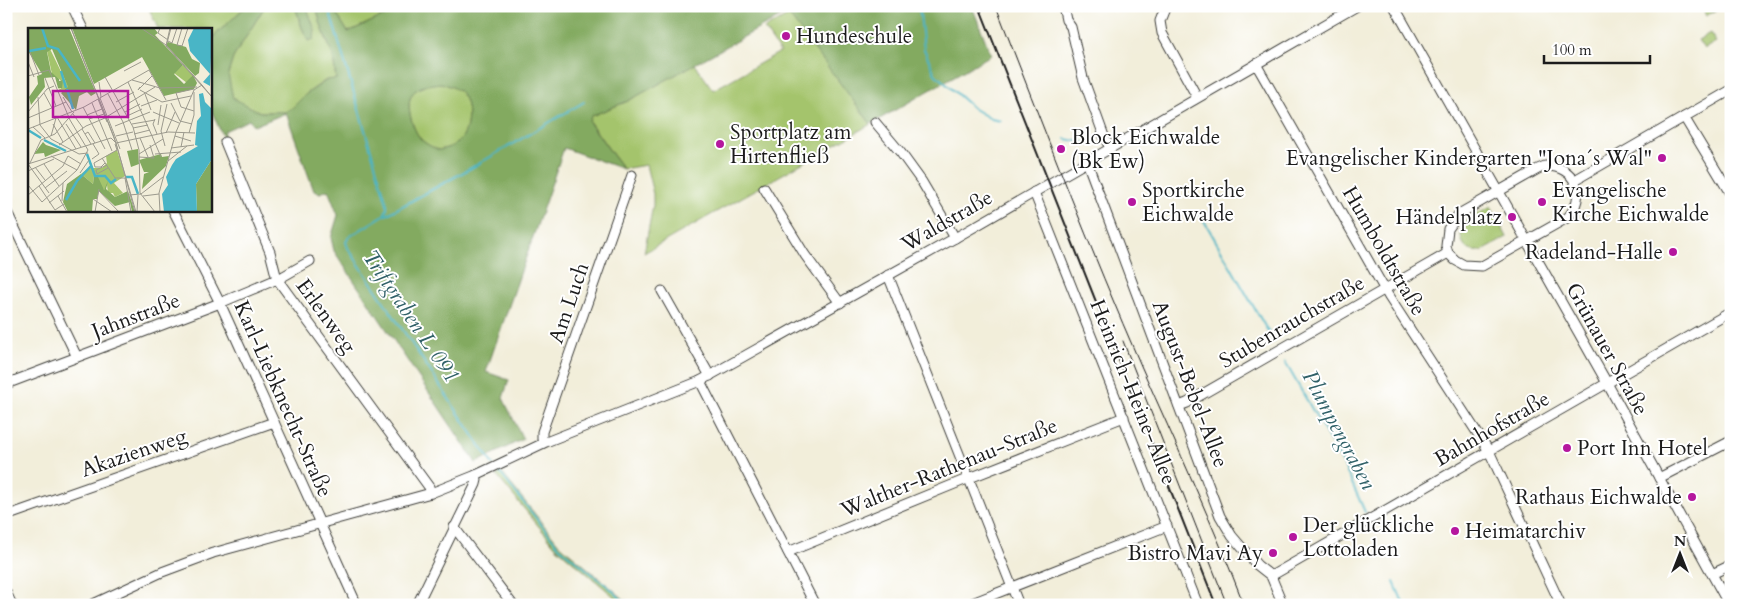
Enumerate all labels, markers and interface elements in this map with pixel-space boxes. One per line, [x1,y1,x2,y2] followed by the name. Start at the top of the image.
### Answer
[796,22,912,51] place label: Hundeschule
[28,28,211,211] inset map
[780,30,792,42] marker: Hundeschule
[1544,32,1651,64] scale bar
[1552,40,1592,60] text: 100 m
[730,118,852,171] place label: Sportplatz am Hirtenfließ
[1071,123,1220,176] place label: Block Eichwalde (Bk Ew)
[714,138,726,150] marker: Sportplatz am Hirtenfließ
[1055,143,1067,155] marker: Block Eichwalde (Bk Ew)
[1286,144,1652,173] place label: Evangelischer Kindergarten "Jona´s Wal"
[1656,152,1668,164] marker: Evangelischer Kindergarten "Jona´s Wal"
[1142,176,1245,229] place label: Sportkirche Eichwalde
[1552,176,1709,229] place label: Evangelische Kirche Eichwalde
[1335,181,1433,321] street label: Humboldtstraße
[895,183,998,259] street label: Waldstraße
[1126,196,1138,208] marker: Sportkirche Eichwalde
[1536,196,1548,208] marker: Evangelische Kirche Eichwalde
[1396,203,1503,232] place label: Händelplatz
[1506,211,1518,223] marker: Händelplatz
[1525,238,1663,267] place label: Radeland-Halle
[356,244,466,388] water label: Triftgraben L 091
[1667,246,1679,258] marker: Radeland-Halle
[542,258,596,347] street label: Am Luch
[1214,269,1370,375] street label: Stubenrauchstraße
[289,273,363,359] street label: Erlenweg
[1559,278,1655,420] street label: Grünauer Straße
[85,286,184,347] street label: Jahnstraße
[1083,295,1183,489] street label: Heinrich-Heine-Allee
[227,296,339,502] street label: Karl-Liebknecht-Straße
[1145,296,1235,472] street label: August-Bebel-Allee
[1295,365,1383,495] water label: Plumpengraben
[1429,384,1555,474] street label: Bahnhofstraße
[835,411,1062,525] street label: Walther-Rathenau-Straße
[77,421,191,485] street label: Akazienweg
[1577,434,1708,463] place label: Port Inn Hotel
[1561,442,1573,454] marker: Port Inn Hotel
[1515,483,1682,512] place label: Rathaus Eichwalde
[1686,491,1698,503] marker: Rathaus Eichwalde
[1303,511,1434,564] place label: Der glückliche Lottoladen
[1465,517,1586,546] place label: Heimatarchiv
[1449,525,1461,537] marker: Heimatarchiv
[1654,528,1704,578] north arrow
[1287,531,1299,543] marker: Der glückliche Lottoladen
[1674,532,1686,551] text: N
[1127,539,1263,568] place label: Bistro Mavi Ay
[1267,547,1279,559] marker: Bistro Mavi Ay

